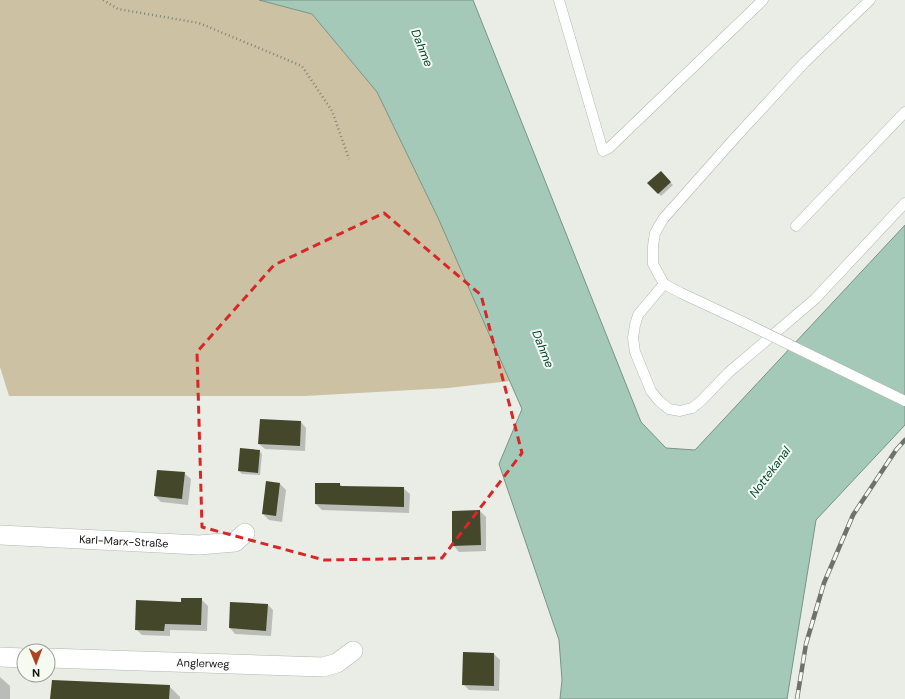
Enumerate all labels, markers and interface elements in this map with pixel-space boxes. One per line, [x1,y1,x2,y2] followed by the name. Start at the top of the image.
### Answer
[407,27,437,69] water label: Dahme
[528,328,558,370] water label: Dahme
[746,443,795,501] water label: Nottekanal
[79,532,169,550] street label: Karl-Marx-Straße
[16,643,56,683] north arrow
[176,655,230,671] street label: Anglerweg
[32,666,40,680] text: N

